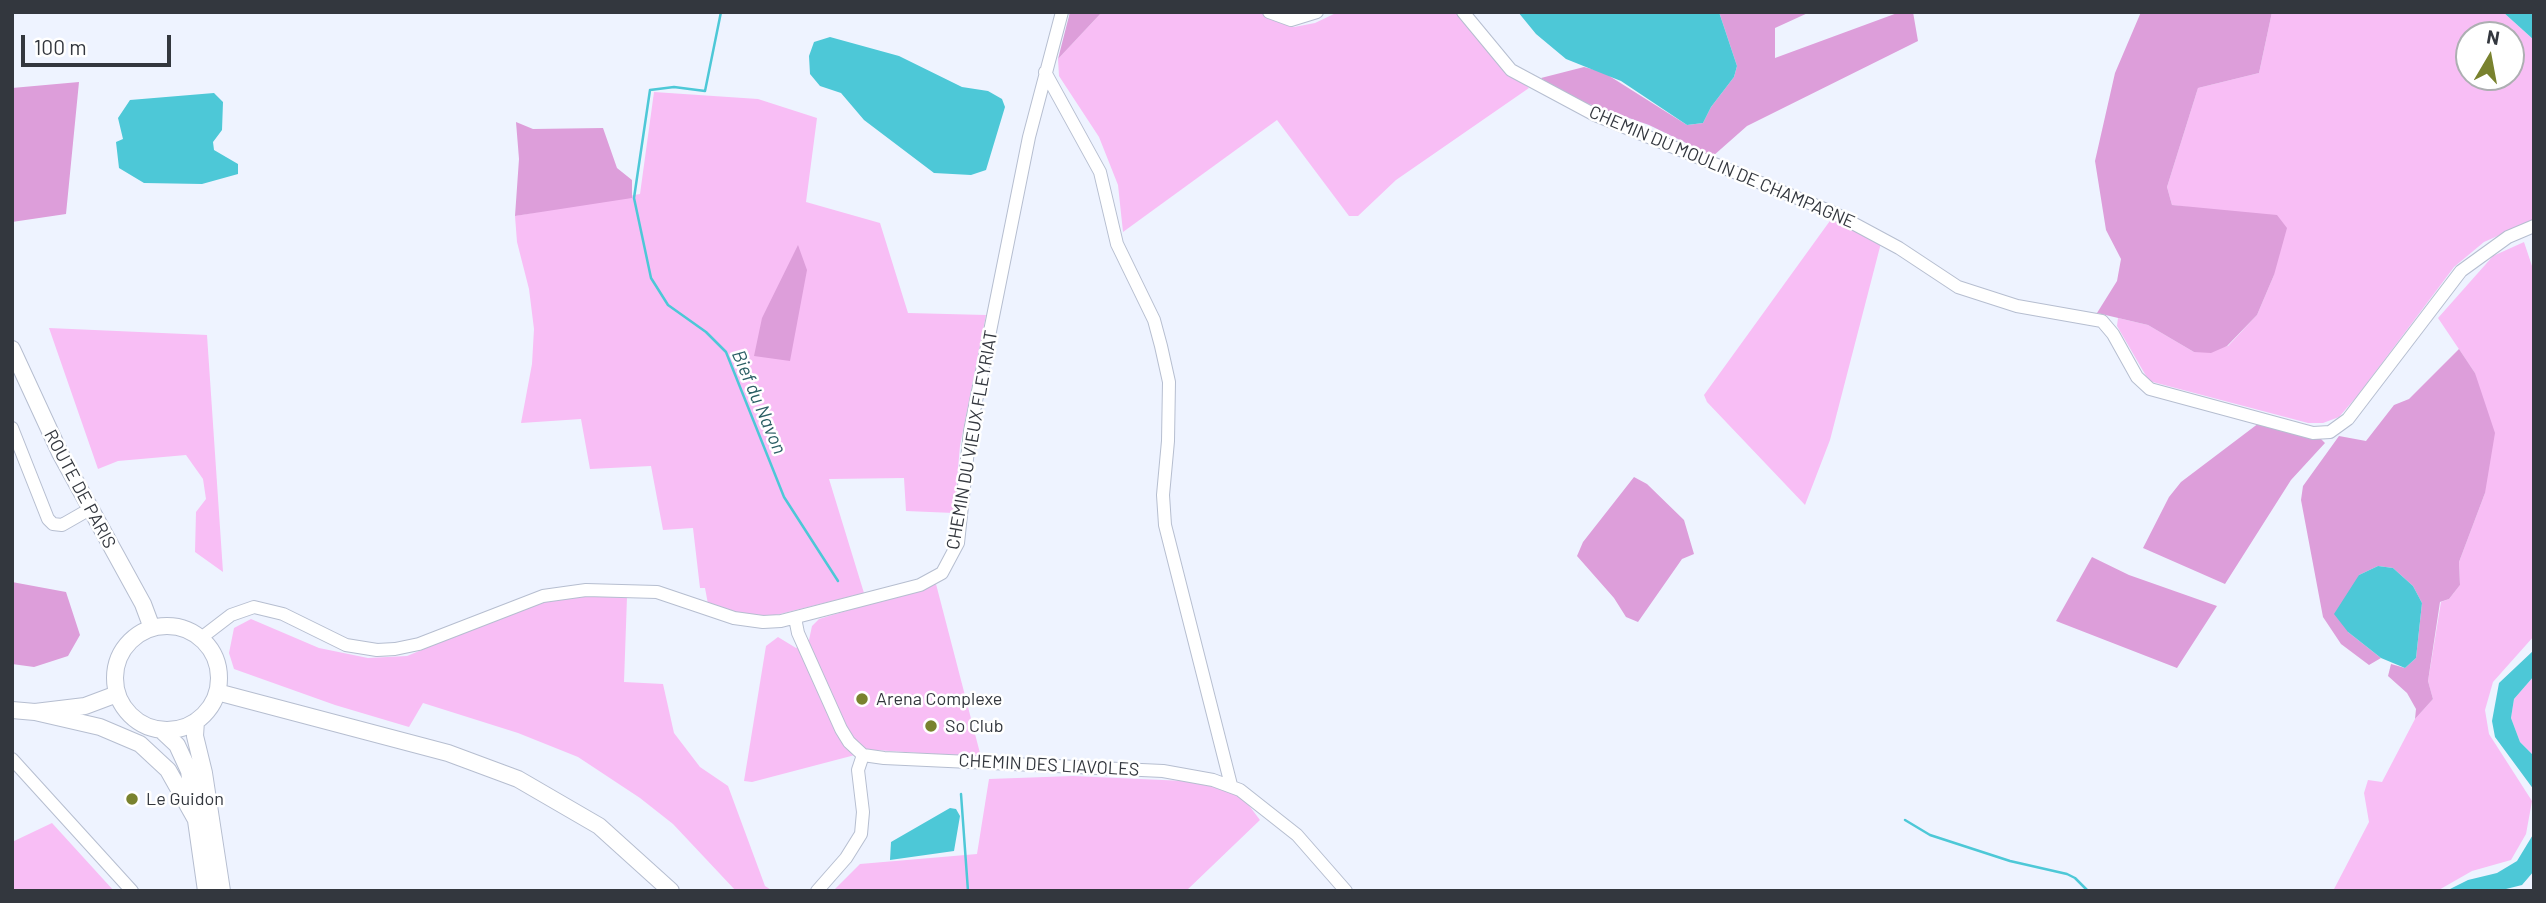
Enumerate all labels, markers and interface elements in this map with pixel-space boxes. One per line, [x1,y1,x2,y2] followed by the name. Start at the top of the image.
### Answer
[24,21,175,65] scale bar
[2455,21,2525,91] north arrow
[2485,24,2502,49] text: N
[34,34,87,59] text: 100 m
[1586,101,1858,233] street label: CHEMIN DU MOULIN DE CHAMPAGNE
[942,329,1002,551] street label: CHEMIN DU VIEUX FLEYRIAT
[727,347,791,457] water label: Bief du Navon
[40,426,120,552] street label: ROUTE DE PARIS
[876,688,1002,710] place label: Arena Complexe
[854,691,870,707] marker: Arena Complexe
[945,715,1003,737] place label: So Club
[923,718,939,734] marker: So Club
[958,749,1140,781] street label: CHEMIN DES LIAVOLES
[146,788,224,810] place label: Le Guidon
[124,791,140,807] marker: Le Guidon

